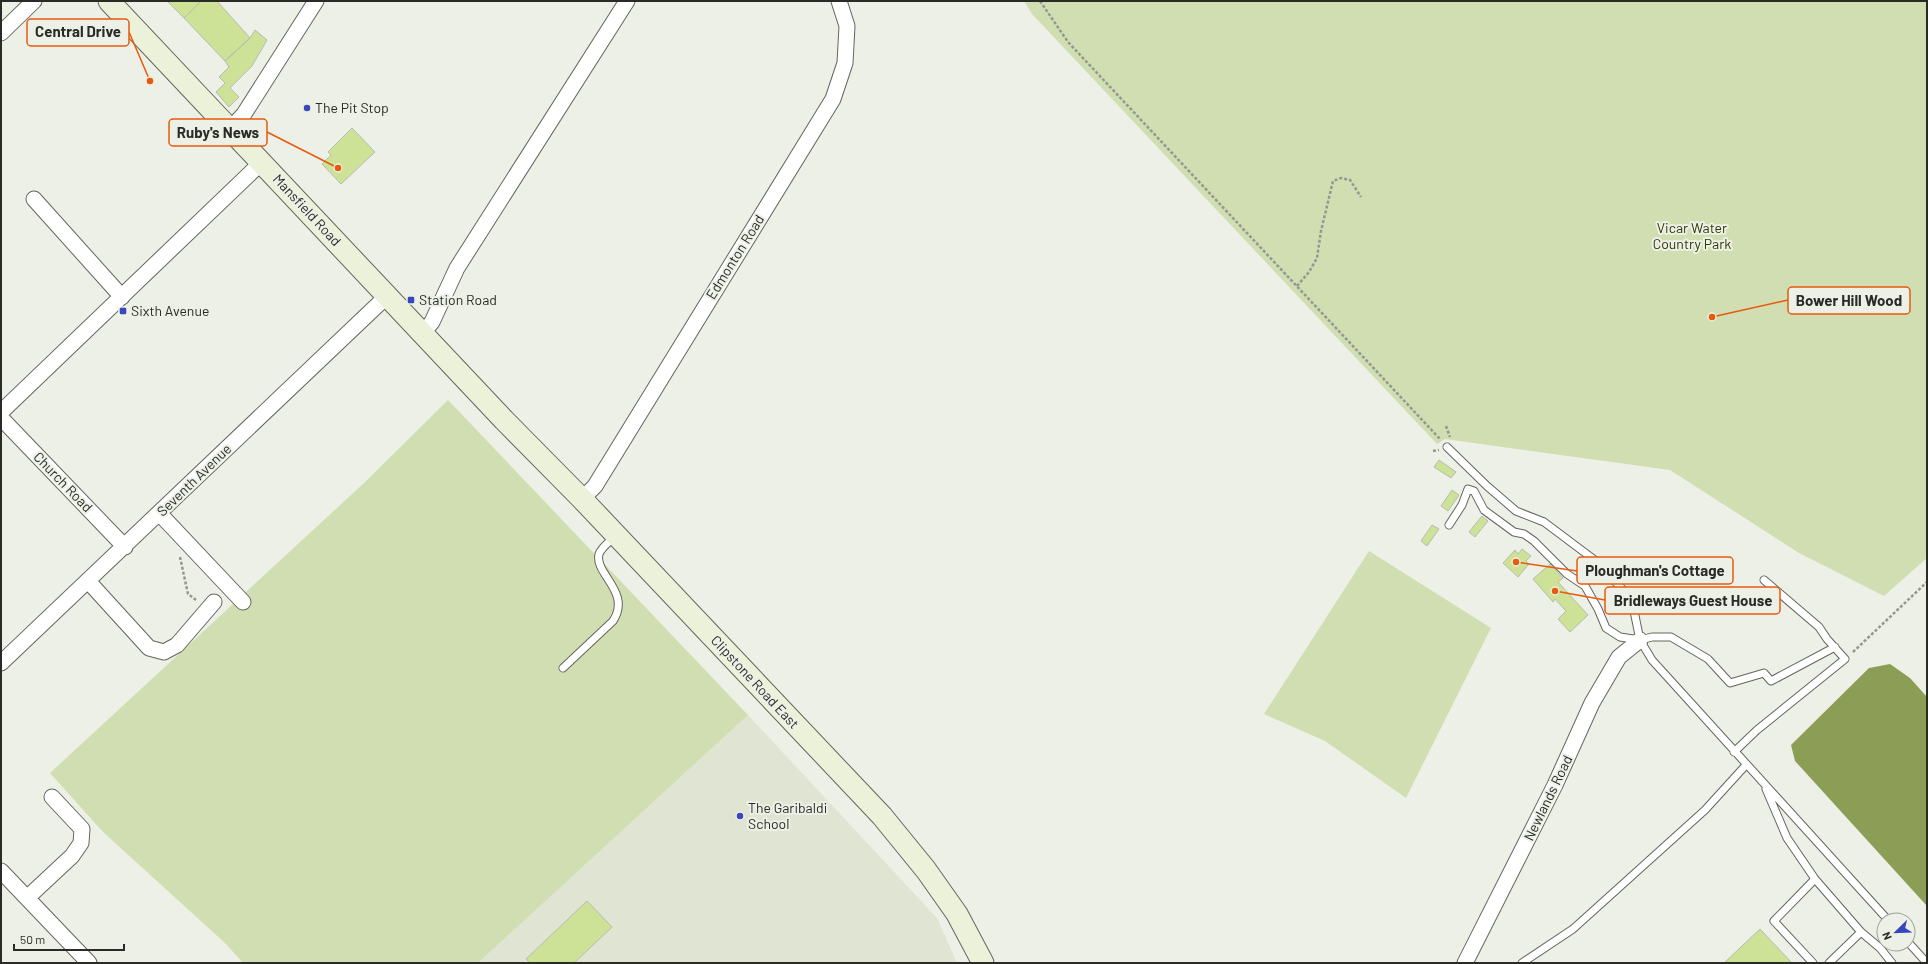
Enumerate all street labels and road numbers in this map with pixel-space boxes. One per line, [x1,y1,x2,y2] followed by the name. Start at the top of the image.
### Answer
[270,170,345,249] street label: Mansfield Road
[702,211,767,302] street label: Edmonton Road
[153,440,234,519] street label: Seventh Avenue
[30,448,96,515] street label: Church Road
[708,632,803,732] street label: Clipstone Road East
[1520,752,1576,843] street label: Newlands Road

